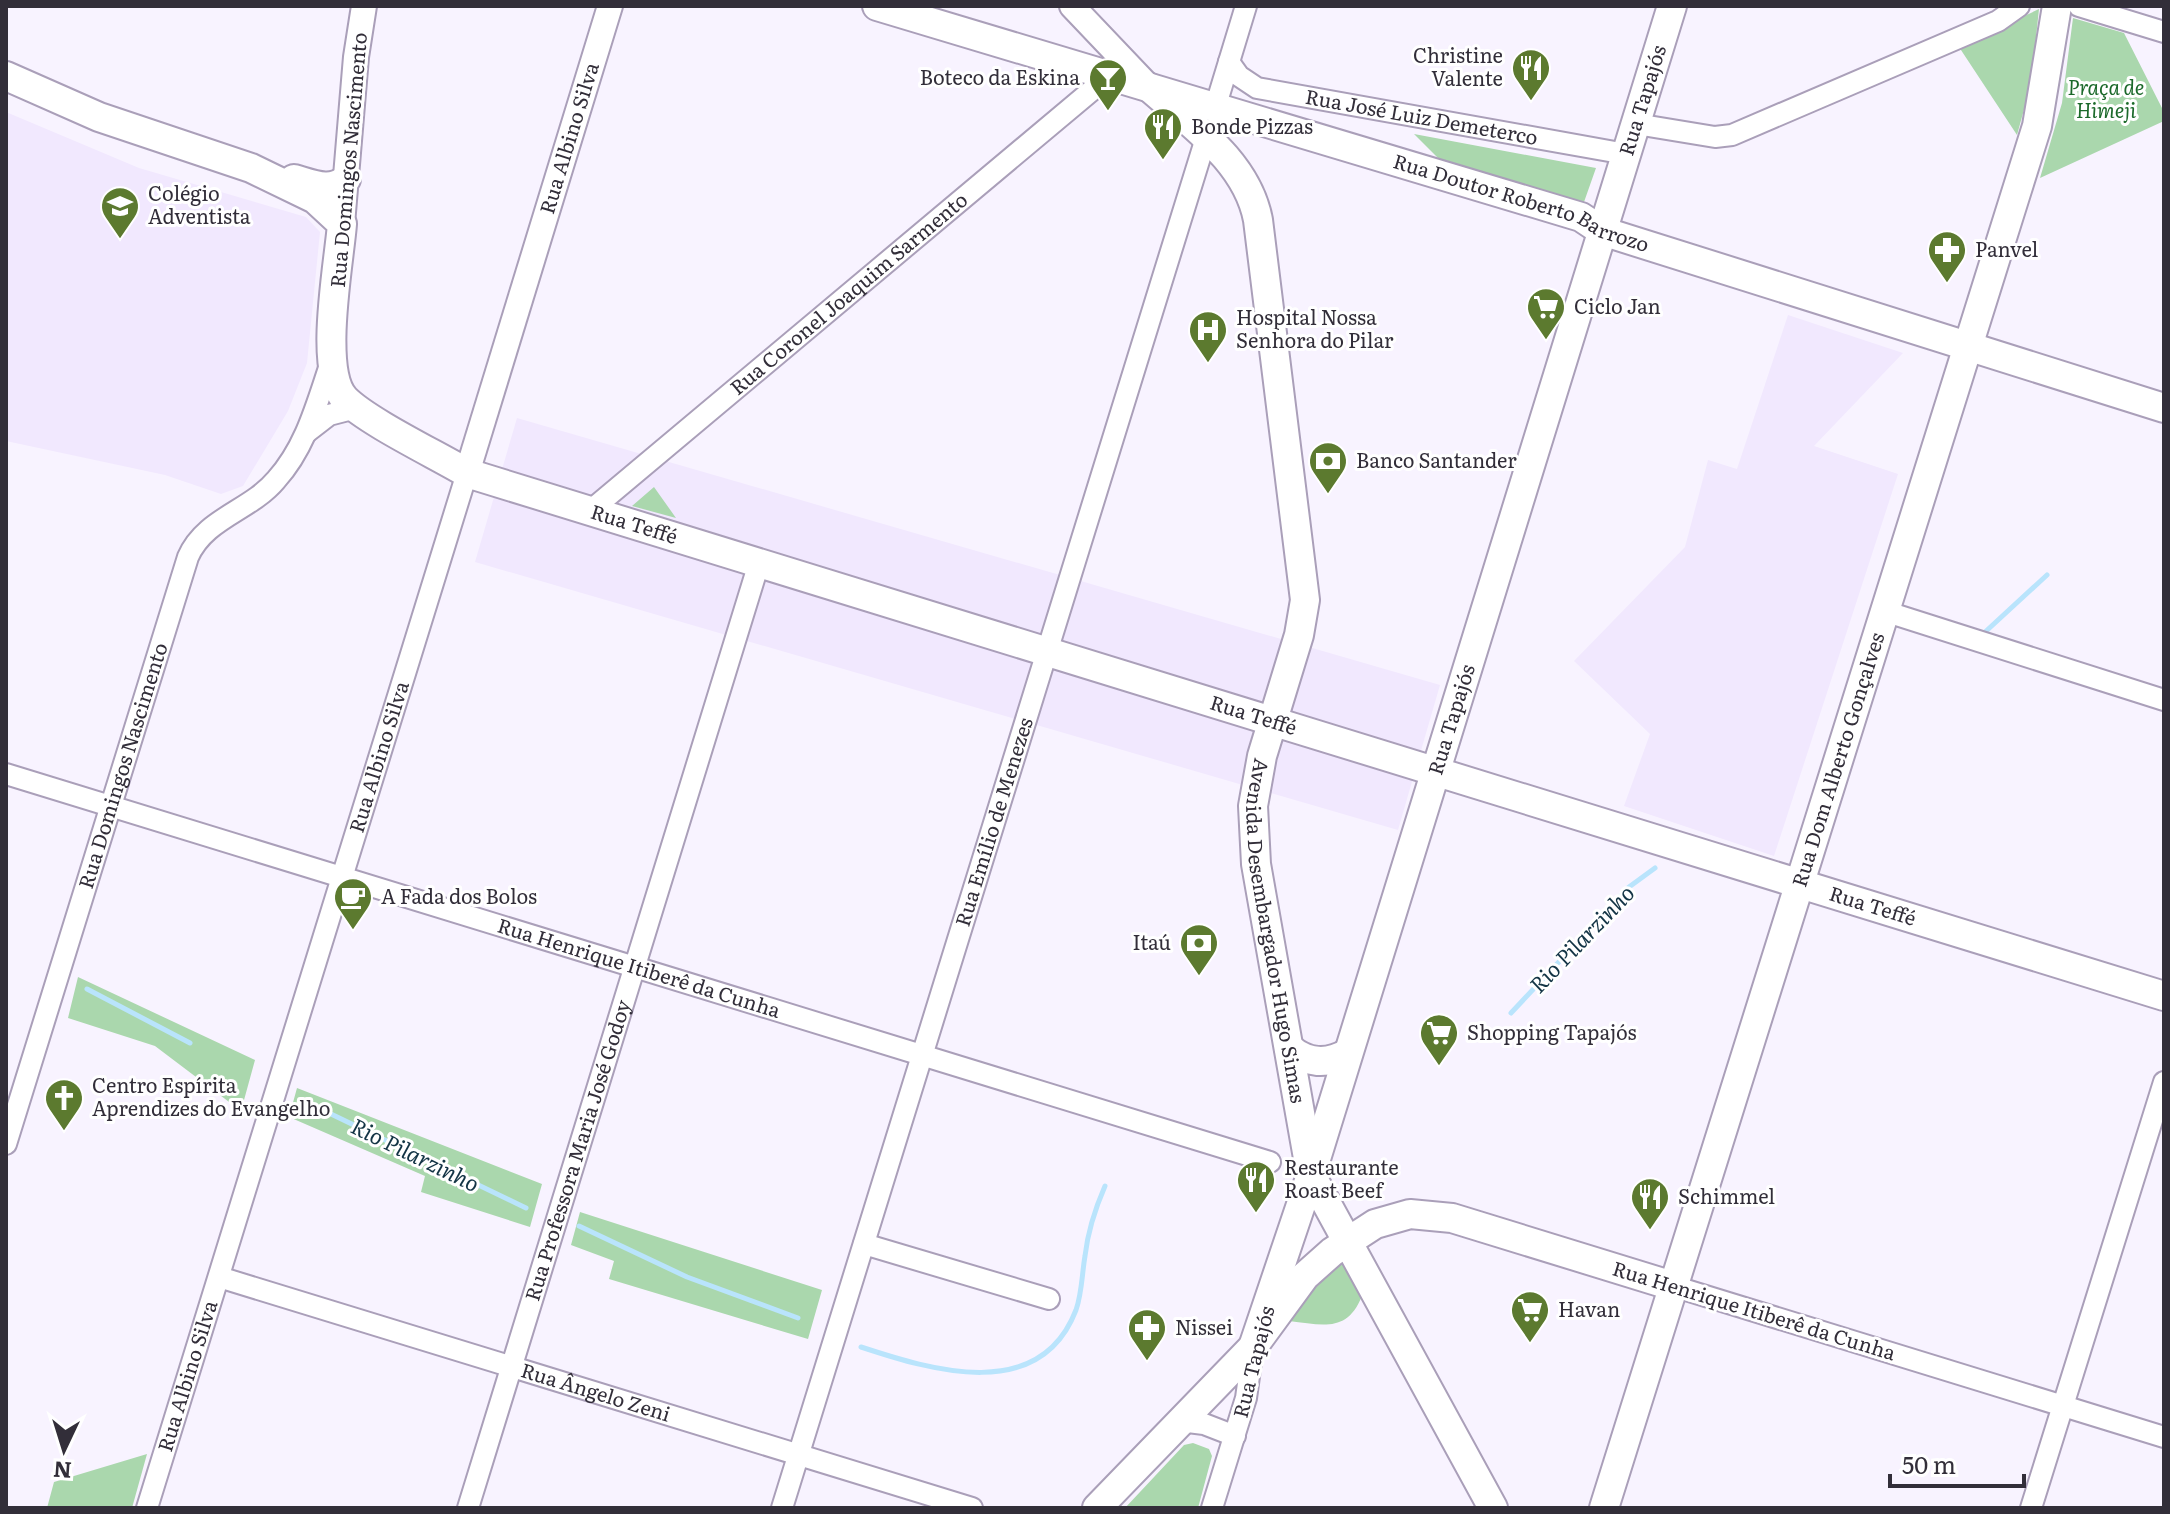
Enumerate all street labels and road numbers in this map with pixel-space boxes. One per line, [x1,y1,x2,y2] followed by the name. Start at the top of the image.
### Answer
[321,31,373,289] street label: Rua Domingos Nascimento
[1610,41,1672,159] street label: Rua Tapajós
[530,58,605,217] street label: Rua Albino Silva
[1303,80,1541,151] street label: Rua José Luiz Demeterco
[1390,145,1653,258] street label: Rua Doutor Roberto Barrozo
[722,184,973,401] street label: Rua Coronel Joaquim Sarmento
[588,495,682,550] street label: Rua Teffé
[1783,628,1890,890] street label: Rua Dom Alberto Gonçalves
[69,638,174,892] street label: Rua Domingos Nascimento
[1418,660,1481,778] street label: Rua Tapajós
[340,677,415,836] street label: Rua Albino Silva
[1207,686,1301,741] street label: Rua Teffé
[946,713,1039,930] street label: Rua Emílio de Menezes
[1240,756,1315,1105] street label: Avenida Desembargador Hugo Simas
[1826,877,1920,932] street label: Rua Teffé
[494,909,785,1024] street label: Rua Henrique Itiberê da Cunha
[516,995,637,1304] street label: Rua Professora Maria José Godoy
[1609,1252,1900,1367] street label: Rua Henrique Itiberê da Cunha
[148,1296,223,1455] street label: Rua Albino Silva
[1224,1302,1280,1421] street label: Rua Tapajós
[518,1354,675,1428] street label: Rua Ângelo Zeni

